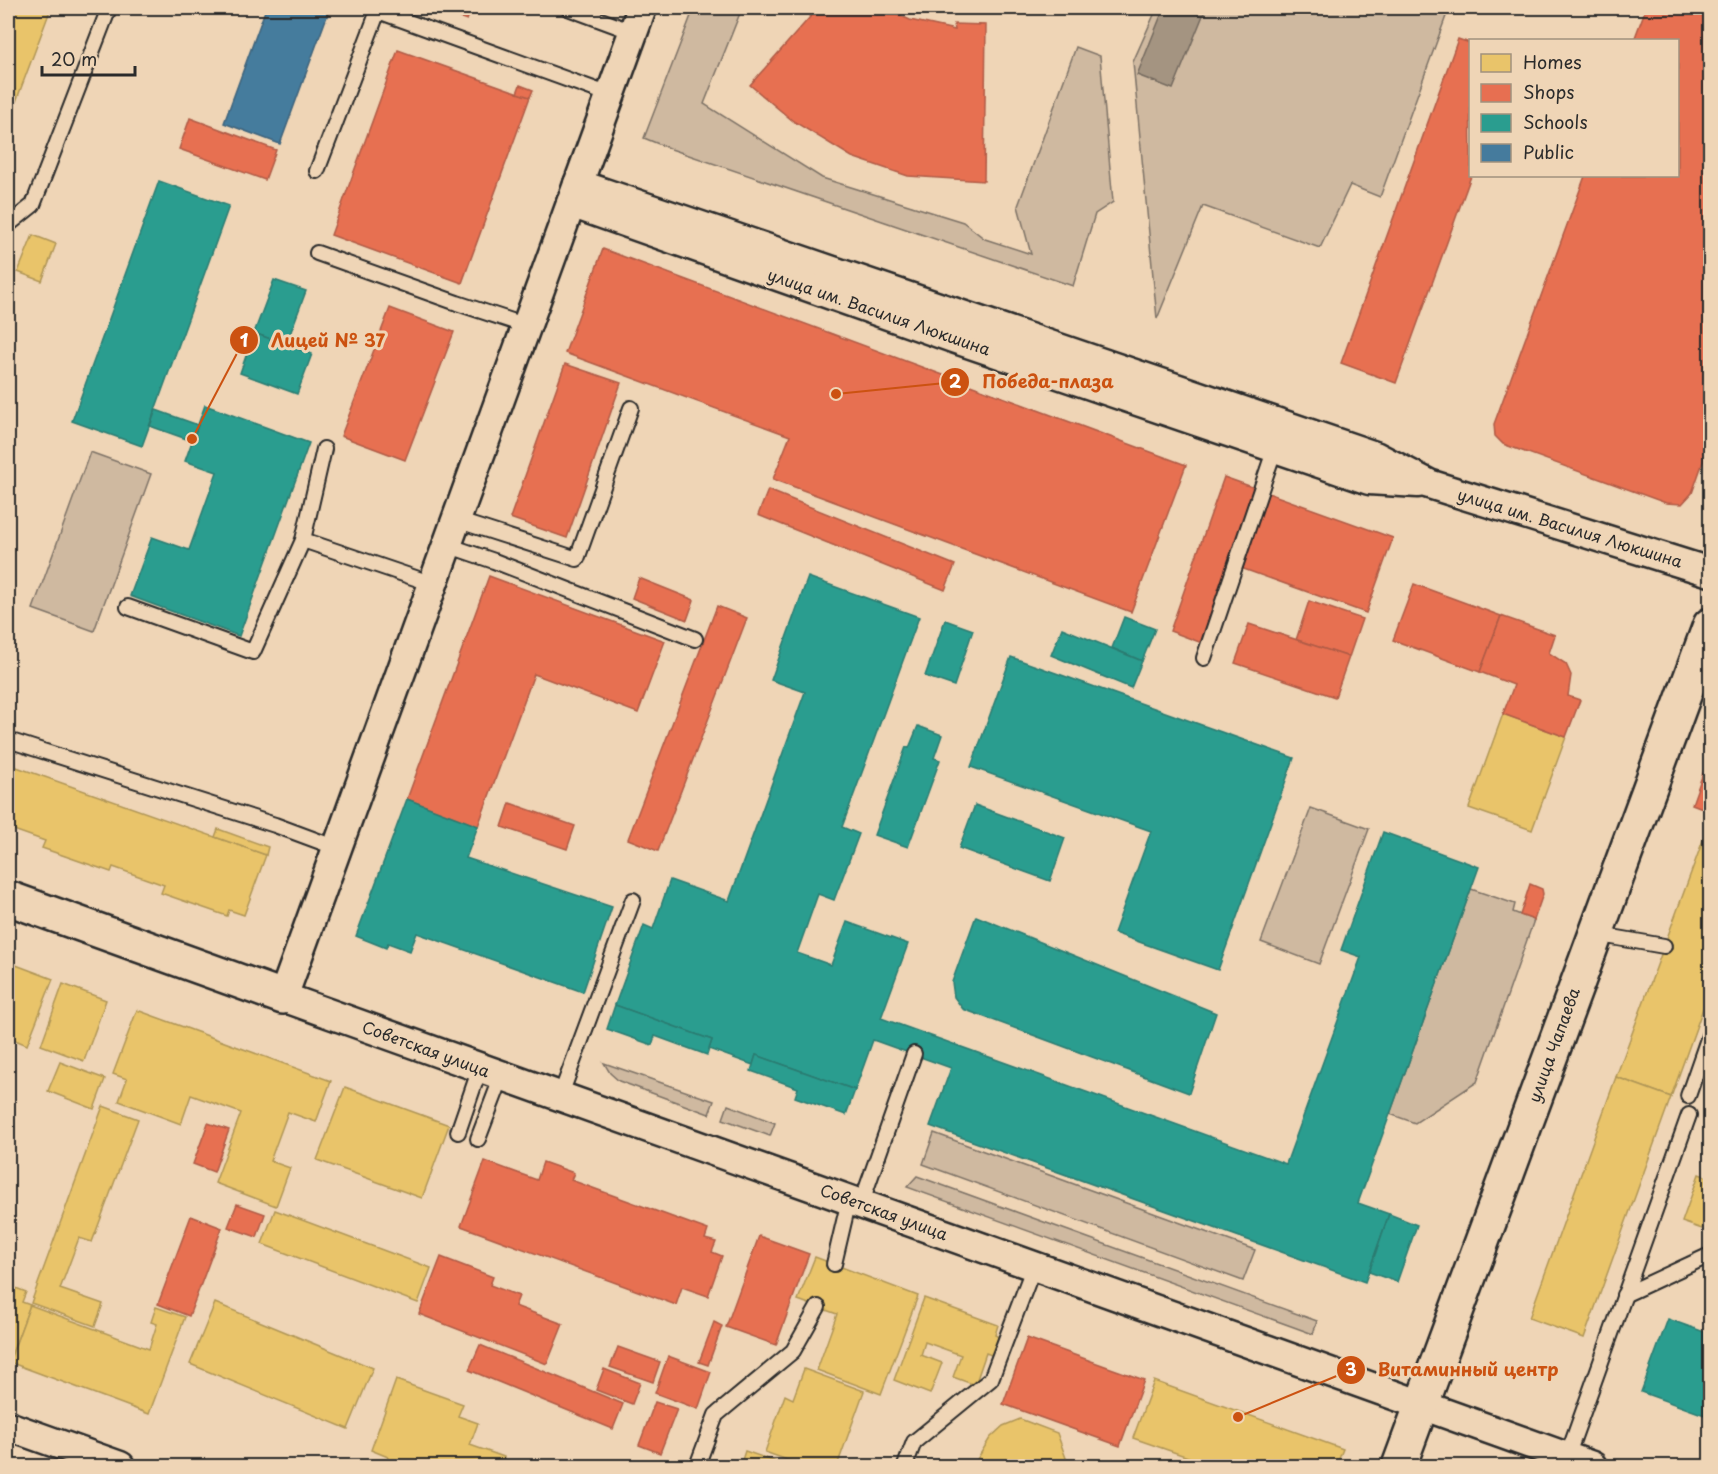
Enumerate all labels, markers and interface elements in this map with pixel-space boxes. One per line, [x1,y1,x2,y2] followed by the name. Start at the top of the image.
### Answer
[42,39,135,77] scale bar
[1469,39,1679,177] legend
[51,45,97,72] text: 20 m
[1523,48,1581,75] text: Homes
[1523,78,1574,105] text: Shops
[1523,108,1588,135] text: Schools
[1523,138,1574,165] text: Public
[765,262,994,361] street label: улица им. Василия Люкшина
[229,322,397,358] callout: Лицей № 37
[240,326,249,353] text: 1
[271,326,385,353] text: Лицей № 37
[940,364,1125,400] callout: Победа-плаза
[949,367,962,394] text: 2
[982,367,1114,394] text: Победа-плаза
[1455,481,1686,573] street label: улица им. Василия Люкшина
[1521,984,1585,1105] street label: улица Чапаева
[359,1014,494,1082] street label: Советская улица
[817,1177,952,1245] street label: Советская улица
[1336,1352,1571,1388] callout: Витаминный центр
[1345,1355,1357,1382] text: 3
[1378,1355,1558,1382] text: Витаминный центр

